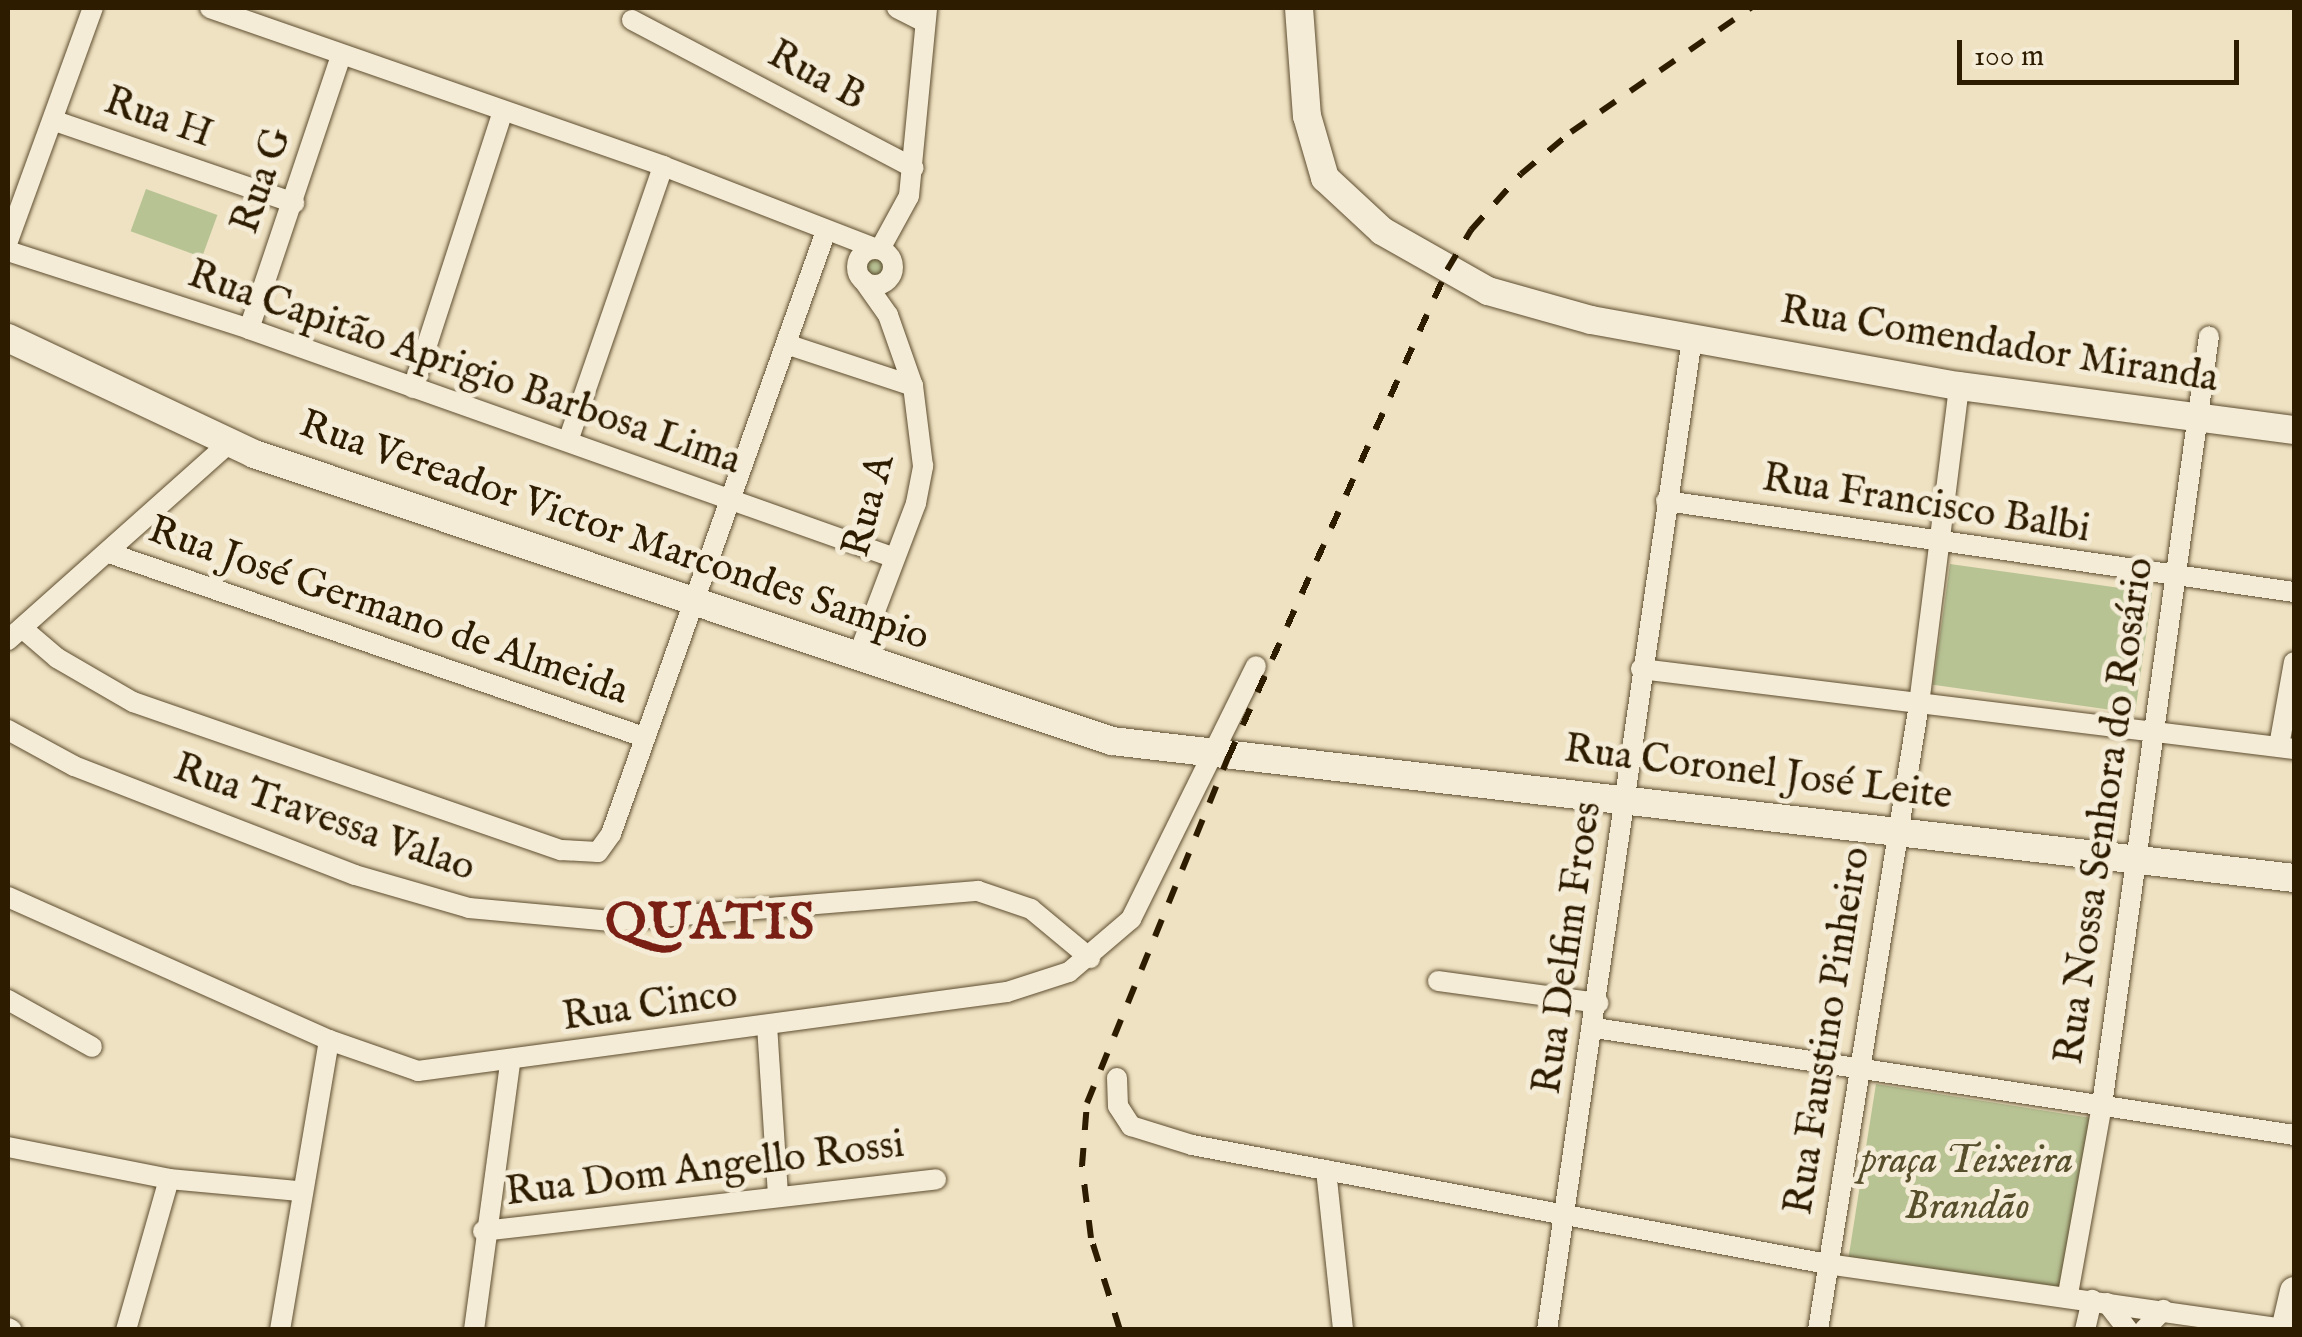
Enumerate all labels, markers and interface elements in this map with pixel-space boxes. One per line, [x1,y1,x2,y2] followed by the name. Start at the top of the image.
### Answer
[1962,20,2244,82] scale bar
[759,32,873,122] street label: Rua B
[1974,38,2044,76] text: 100 m
[98,78,218,160] street label: Rua H
[223,122,303,240] street label: Rua G
[181,252,747,486] street label: Rua Capitão Aprigio Barbosa Lima
[1777,288,2221,404] street label: Rua Comendador Miranda
[293,401,935,663] street label: Rua Vereador Victor Marcondes Sampio
[833,450,907,562] street label: Rua A
[1759,455,2093,555] street label: Rua Francisco Balbi
[142,507,634,717] street label: Rua José Germano de Almeida
[2047,555,2165,1067] street label: Rua Nossa Senhora do Rosário
[1561,726,1955,822] street label: Rua Coronel José Leite
[167,745,481,893] street label: Rua Travessa Valao
[1525,799,1613,1097] street label: Rua Delfim Froes
[1776,844,1882,1218] street label: Rua Faustino Pinheiro
[605,895,817,955] district label: QUATIS
[559,971,741,1043] street label: Rua Cinco
[503,1122,907,1218] street label: Rua Dom Angello Rossi
[1861,1138,2073,1232] park label: praça Teixeira Brandão

